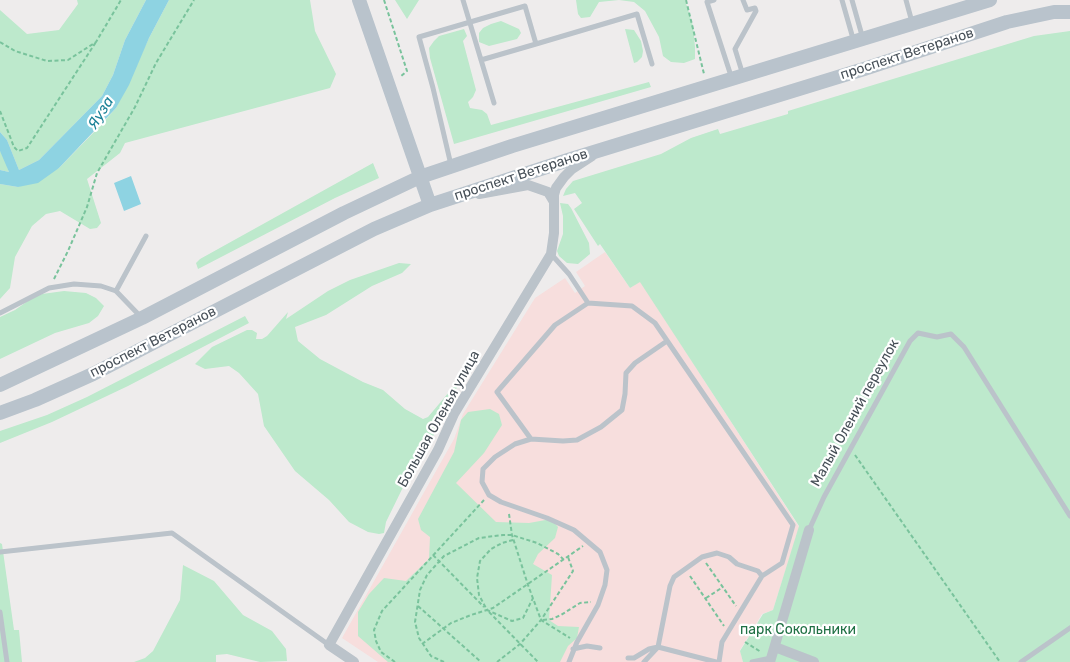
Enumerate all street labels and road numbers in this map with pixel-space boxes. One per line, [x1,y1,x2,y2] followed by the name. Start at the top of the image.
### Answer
[838,24,976,84] street label: проспект Ветеранов
[452,145,590,205] street label: проспект Ветеранов
[87,303,219,381] street label: проспект Ветеранов
[807,336,903,490] street label: Малый Олений переулок
[394,348,484,490] street label: Большая Оленья улица

